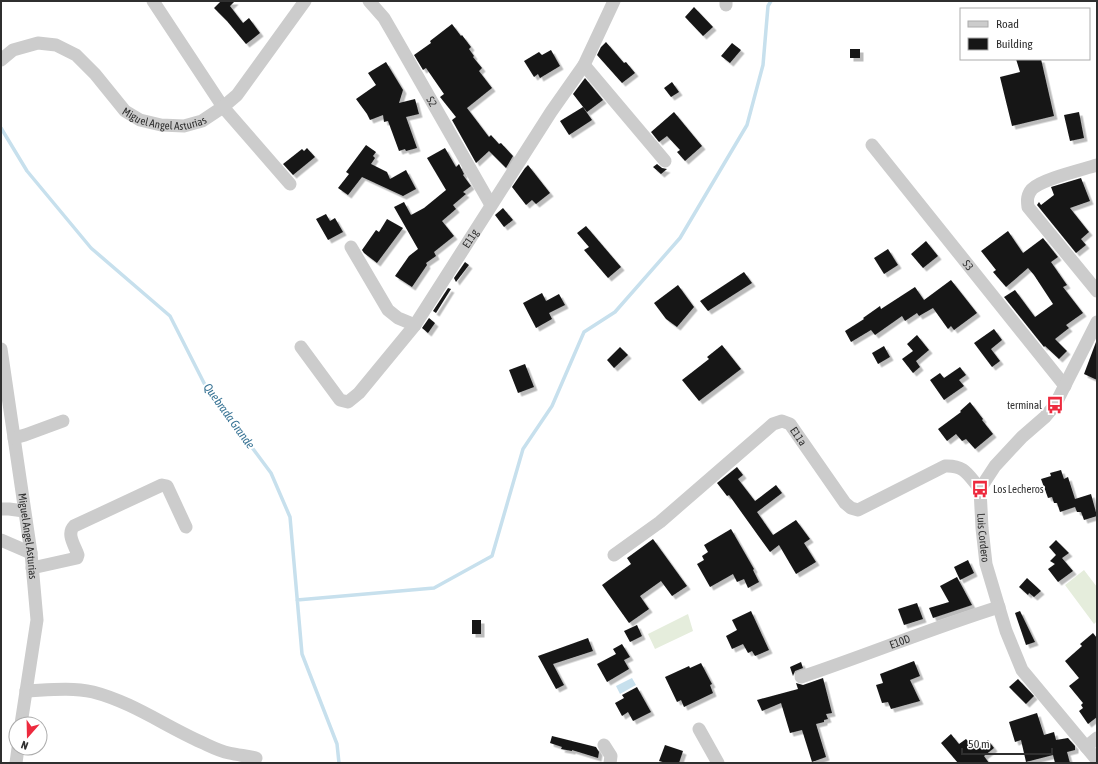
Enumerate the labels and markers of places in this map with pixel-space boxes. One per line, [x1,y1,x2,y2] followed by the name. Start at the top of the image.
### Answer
[1045,395,1065,415] bus stop icon: terminal
[1007,399,1042,411] place label: terminal
[970,479,990,499] bus stop icon: Los Lecheros
[993,483,1044,495] place label: Los Lecheros

